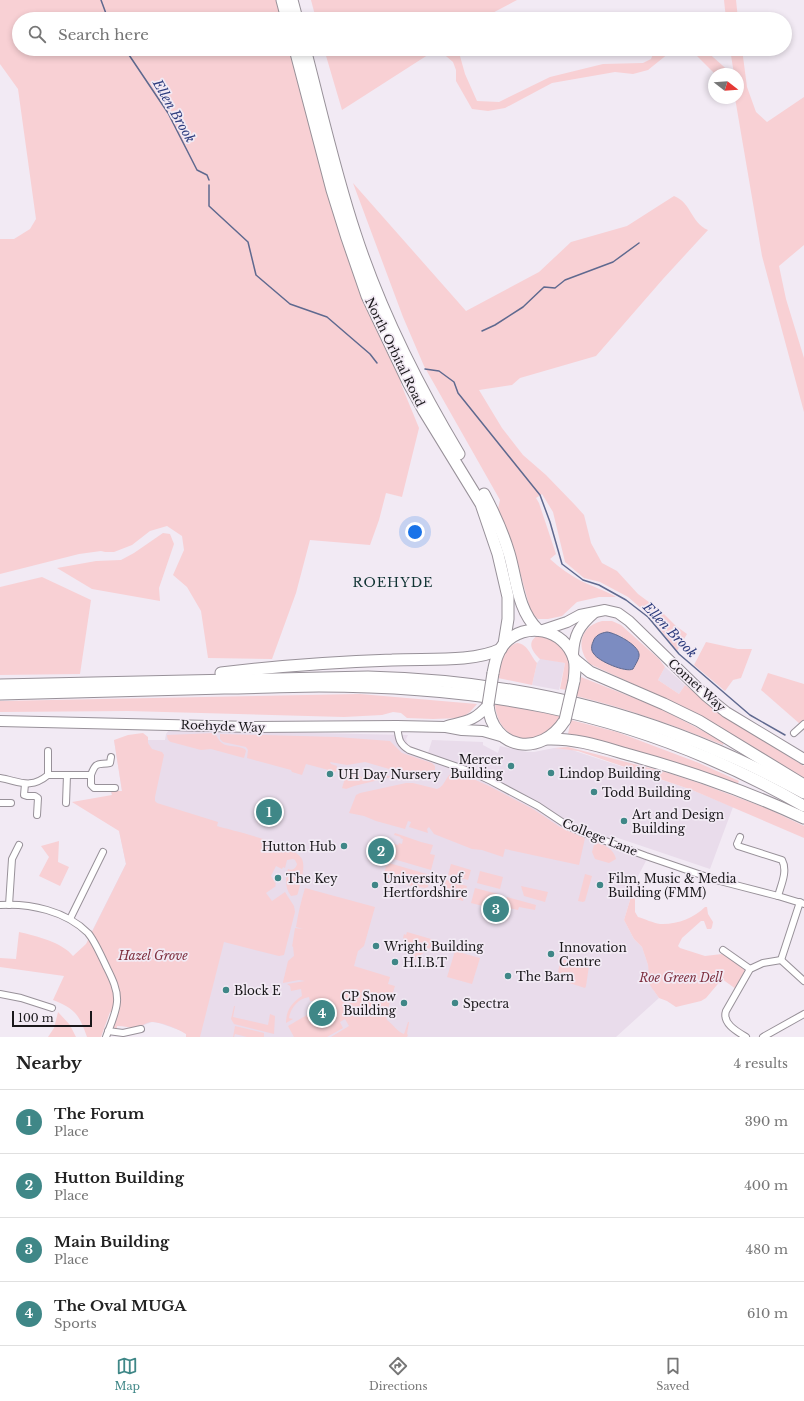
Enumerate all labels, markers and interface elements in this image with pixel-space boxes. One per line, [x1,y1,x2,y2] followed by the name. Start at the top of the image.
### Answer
[12,12,792,56] search box
[26,23,48,45] icon: search
[58,25,149,44] text: Search here
[708,68,744,104] north arrow
[149,75,199,146] water label: Ellen Brook
[362,295,428,409] street label: North Orbital Road
[405,522,425,542] your location
[353,574,433,591] district label: ROEHYDE
[639,598,701,661] water label: Ellen Brook
[665,655,729,715] street label: Comet Way
[180,717,266,735] street label: Roehyde Way
[450,752,504,781] place label: Mercer Building
[506,761,516,771] marker: Mercer Building
[559,766,661,781] place label: Lindop Building
[338,767,441,782] place label: UH Day Nursery
[546,768,556,778] marker: Lindop Building
[325,769,335,779] marker: UH Day Nursery
[602,785,691,800] place label: Todd Building
[589,787,599,797] marker: Todd Building
[256,797,282,827] pin: 1
[631,807,724,836] place label: Art and Design Building
[560,815,640,859] street label: College Lane
[619,816,629,826] marker: Art and Design Building
[368,836,394,866] pin: 2
[262,839,336,854] place label: Hutton Hub
[339,841,349,851] marker: Hutton Hub
[286,871,338,886] place label: The Key
[383,871,468,900] place label: University of Hertfordshire
[608,871,737,900] place label: Film, Music & Media Building (FMM)
[273,873,283,883] marker: The Key
[370,880,380,890] marker: University of Hertfordshire
[595,880,605,890] marker: Film, Music & Media Building (FMM)
[483,894,509,924] pin: 3
[383,939,484,954] place label: Wright Building
[559,940,627,969] place label: Innovation Centre
[371,941,381,951] marker: Wright Building
[117,948,188,963] park label: Hazel Grove
[546,949,556,959] marker: Innovation Centre
[403,955,447,970] place label: H.I.B.T
[390,957,400,967] marker: H.I.B.T
[516,969,574,984] place label: The Barn
[638,970,723,985] park label: Roe Green Dell
[503,971,513,981] marker: The Barn
[234,983,281,998] place label: Block E
[221,985,231,995] marker: Block E
[341,989,397,1018] place label: CP Snow Building
[463,996,509,1011] place label: Spectra
[309,998,335,1028] pin: 4
[399,998,409,1008] marker: CP Snow Building
[450,998,460,1008] marker: Spectra
[12,1009,92,1028] scale bar
[18,1011,54,1025] text: 100 m
[16,1053,82,1074] text: Nearby
[734,1055,788,1072] text: 4 results
[54,1104,144,1123] text: The Forum
[26,1113,32,1130] text: 1
[745,1113,788,1130] text: 390 m
[54,1123,89,1140] text: Place
[54,1168,184,1187] text: Hutton Building
[25,1177,33,1194] text: 2
[744,1177,788,1194] text: 400 m
[54,1187,89,1204] text: Place
[54,1232,169,1251] text: Main Building
[25,1241,33,1258] text: 3
[746,1241,788,1258] text: 480 m
[54,1251,89,1268] text: Place
[54,1296,186,1315] text: The Oval MUGA
[25,1305,33,1322] text: 4
[747,1305,788,1322] text: 610 m
[54,1315,97,1332] text: Sports
[114,1355,140,1393] tab: Map
[369,1355,427,1393] tab: Directions
[656,1355,690,1393] tab: Saved

